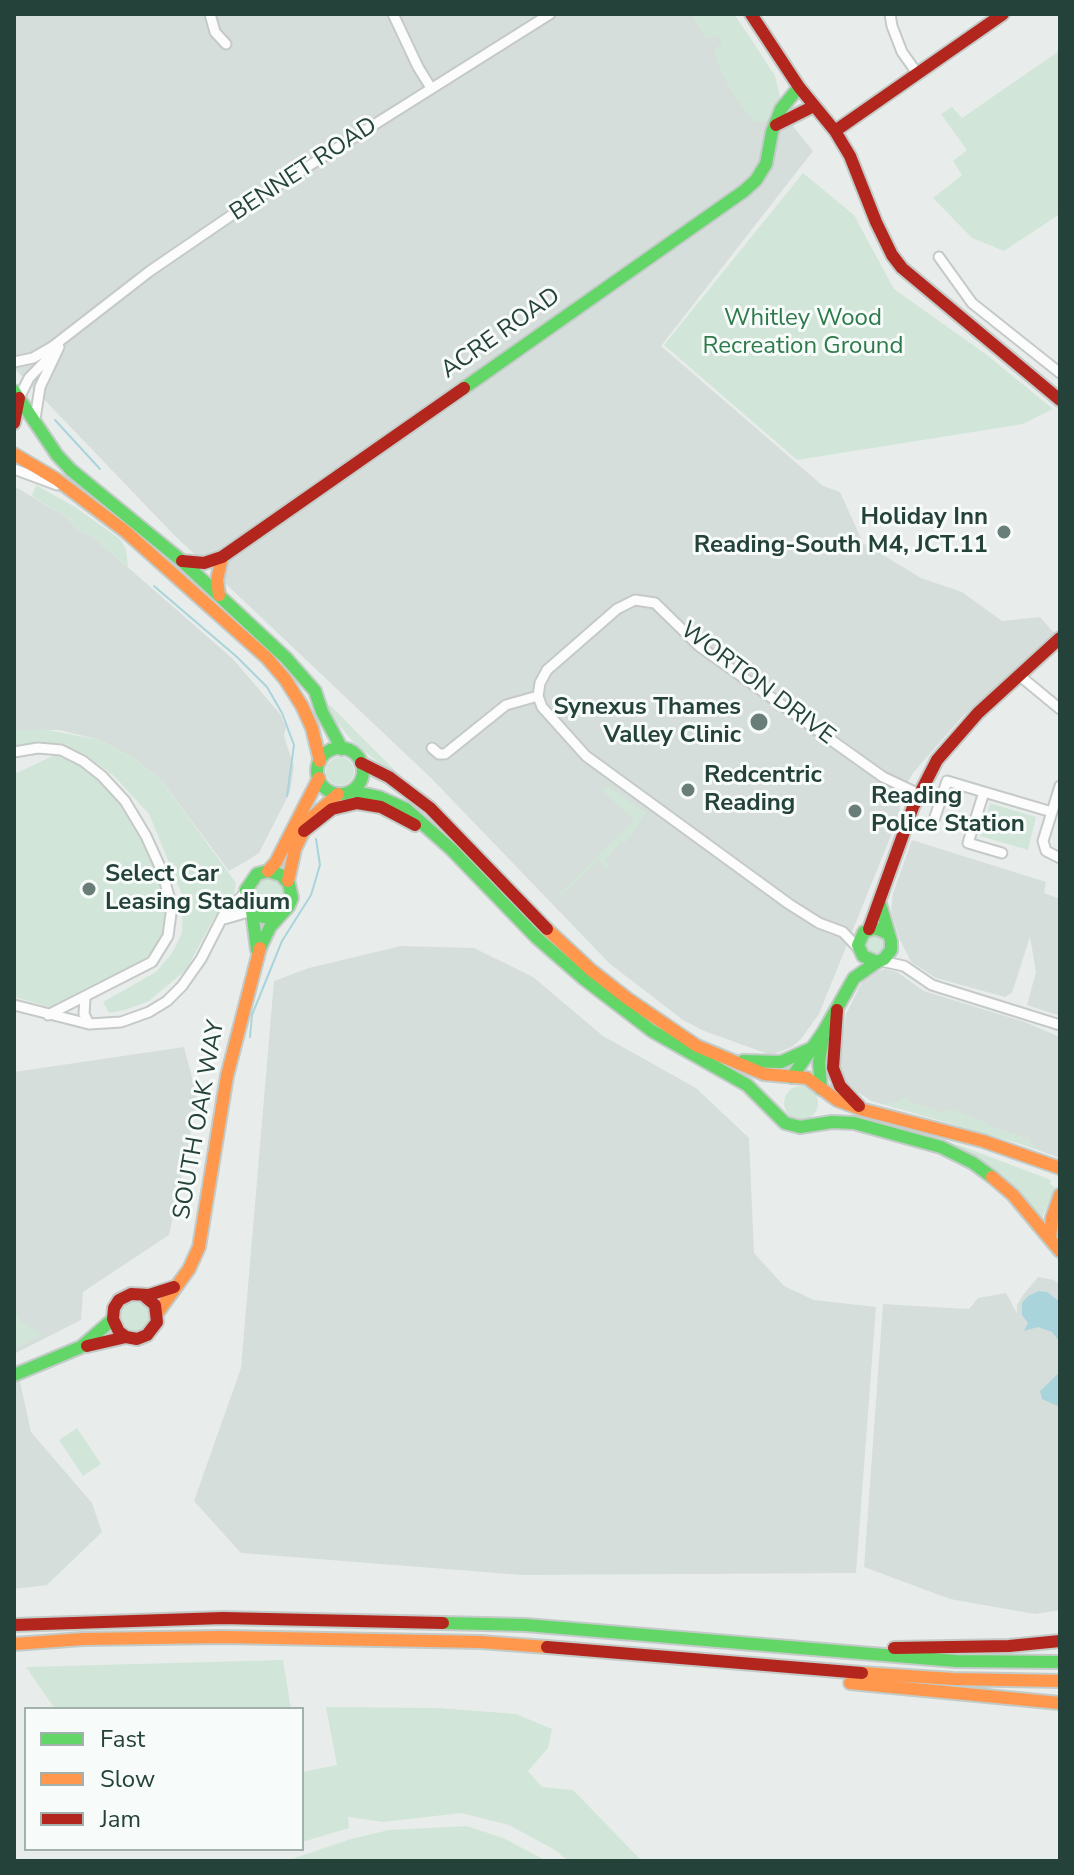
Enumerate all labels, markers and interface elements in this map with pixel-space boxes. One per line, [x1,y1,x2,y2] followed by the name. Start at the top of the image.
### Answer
[225,112,383,228] street label: BENNET ROAD
[436,282,566,386] street label: ACRE ROAD
[703,305,903,361] park label: Whitley Wood Recreation Ground
[694,504,988,560] place label: Holiday Inn Reading-South M4, JCT.11
[995,523,1013,541] marker: Holiday Inn Reading-South M4, JCT.11
[674,616,840,752] street label: WORTON DRIVE
[553,694,741,750] place label: Synexus Thames Valley Clinic
[748,711,770,733] marker: Synexus Thames Valley Clinic
[704,762,822,818] place label: Redcentric Reading
[679,781,697,799] marker: Redcentric Reading
[871,783,1025,839] place label: Reading Police Station
[846,802,864,820] marker: Reading Police Station
[105,861,290,917] place label: Select Car Leasing Stadium
[80,880,98,898] marker: Select Car Leasing Stadium
[168,1018,232,1222] street label: SOUTH OAK WAY
[24,1707,304,1851] legend
[100,1723,145,1755] text: Fast
[100,1763,155,1795] text: Slow
[100,1803,141,1835] text: Jam

